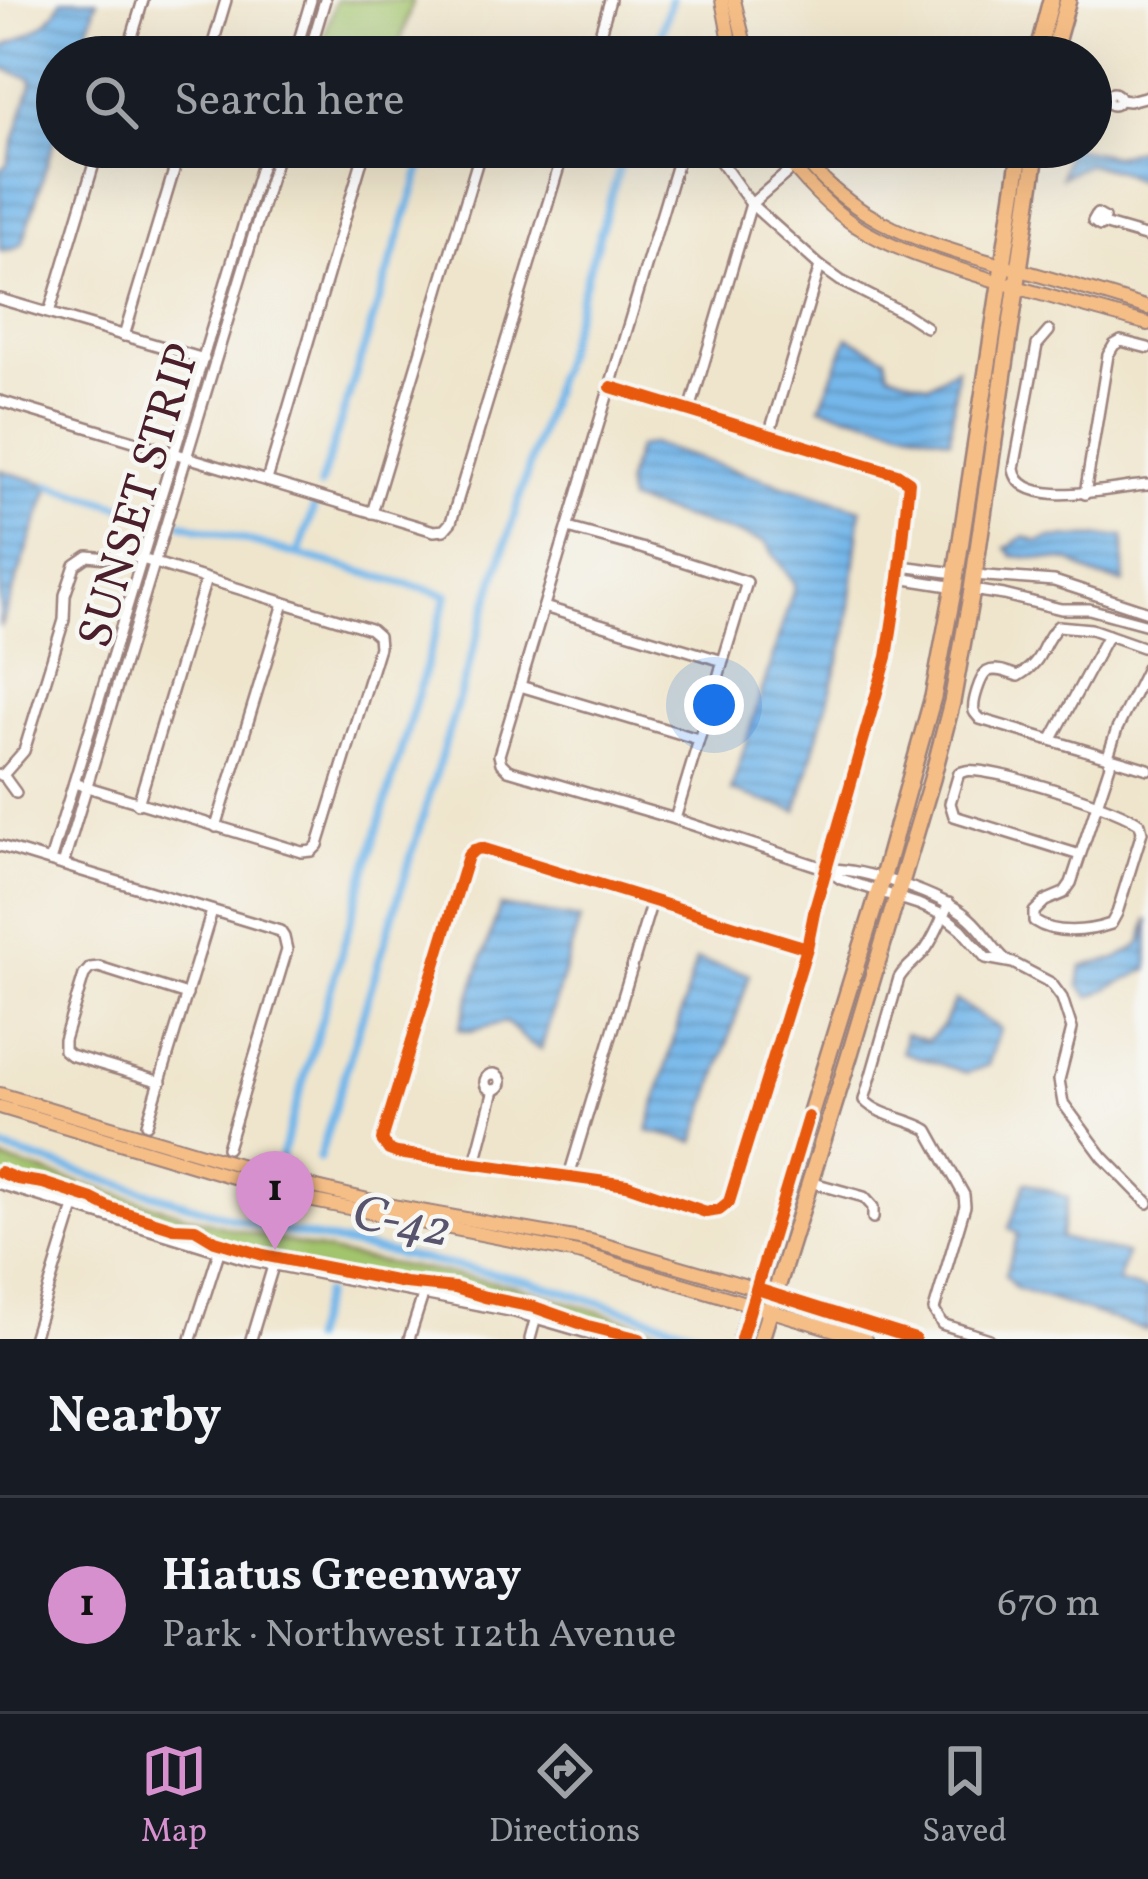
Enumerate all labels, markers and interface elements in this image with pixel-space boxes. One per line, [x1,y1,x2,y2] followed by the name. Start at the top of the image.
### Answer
[36,36,1112,168] search box
[78,69,144,135] icon: search
[174,71,405,134] text: Search here
[63,336,219,656] street label: SUNSET STRIP
[684,675,744,735] your location
[236,1151,314,1250] pin: 1
[346,1179,456,1268] water label: C-42
[48,1382,222,1453] text: Nearby
[162,1546,522,1609] text: Hiatus Greenway
[79,1578,95,1632] text: 1
[997,1578,1100,1632] text: 670 m
[162,1609,676,1663] text: Park · Northwest 112th Avenue
[141,1738,207,1856] tab: Map
[489,1738,640,1856] tab: Directions
[922,1738,1007,1856] tab: Saved

